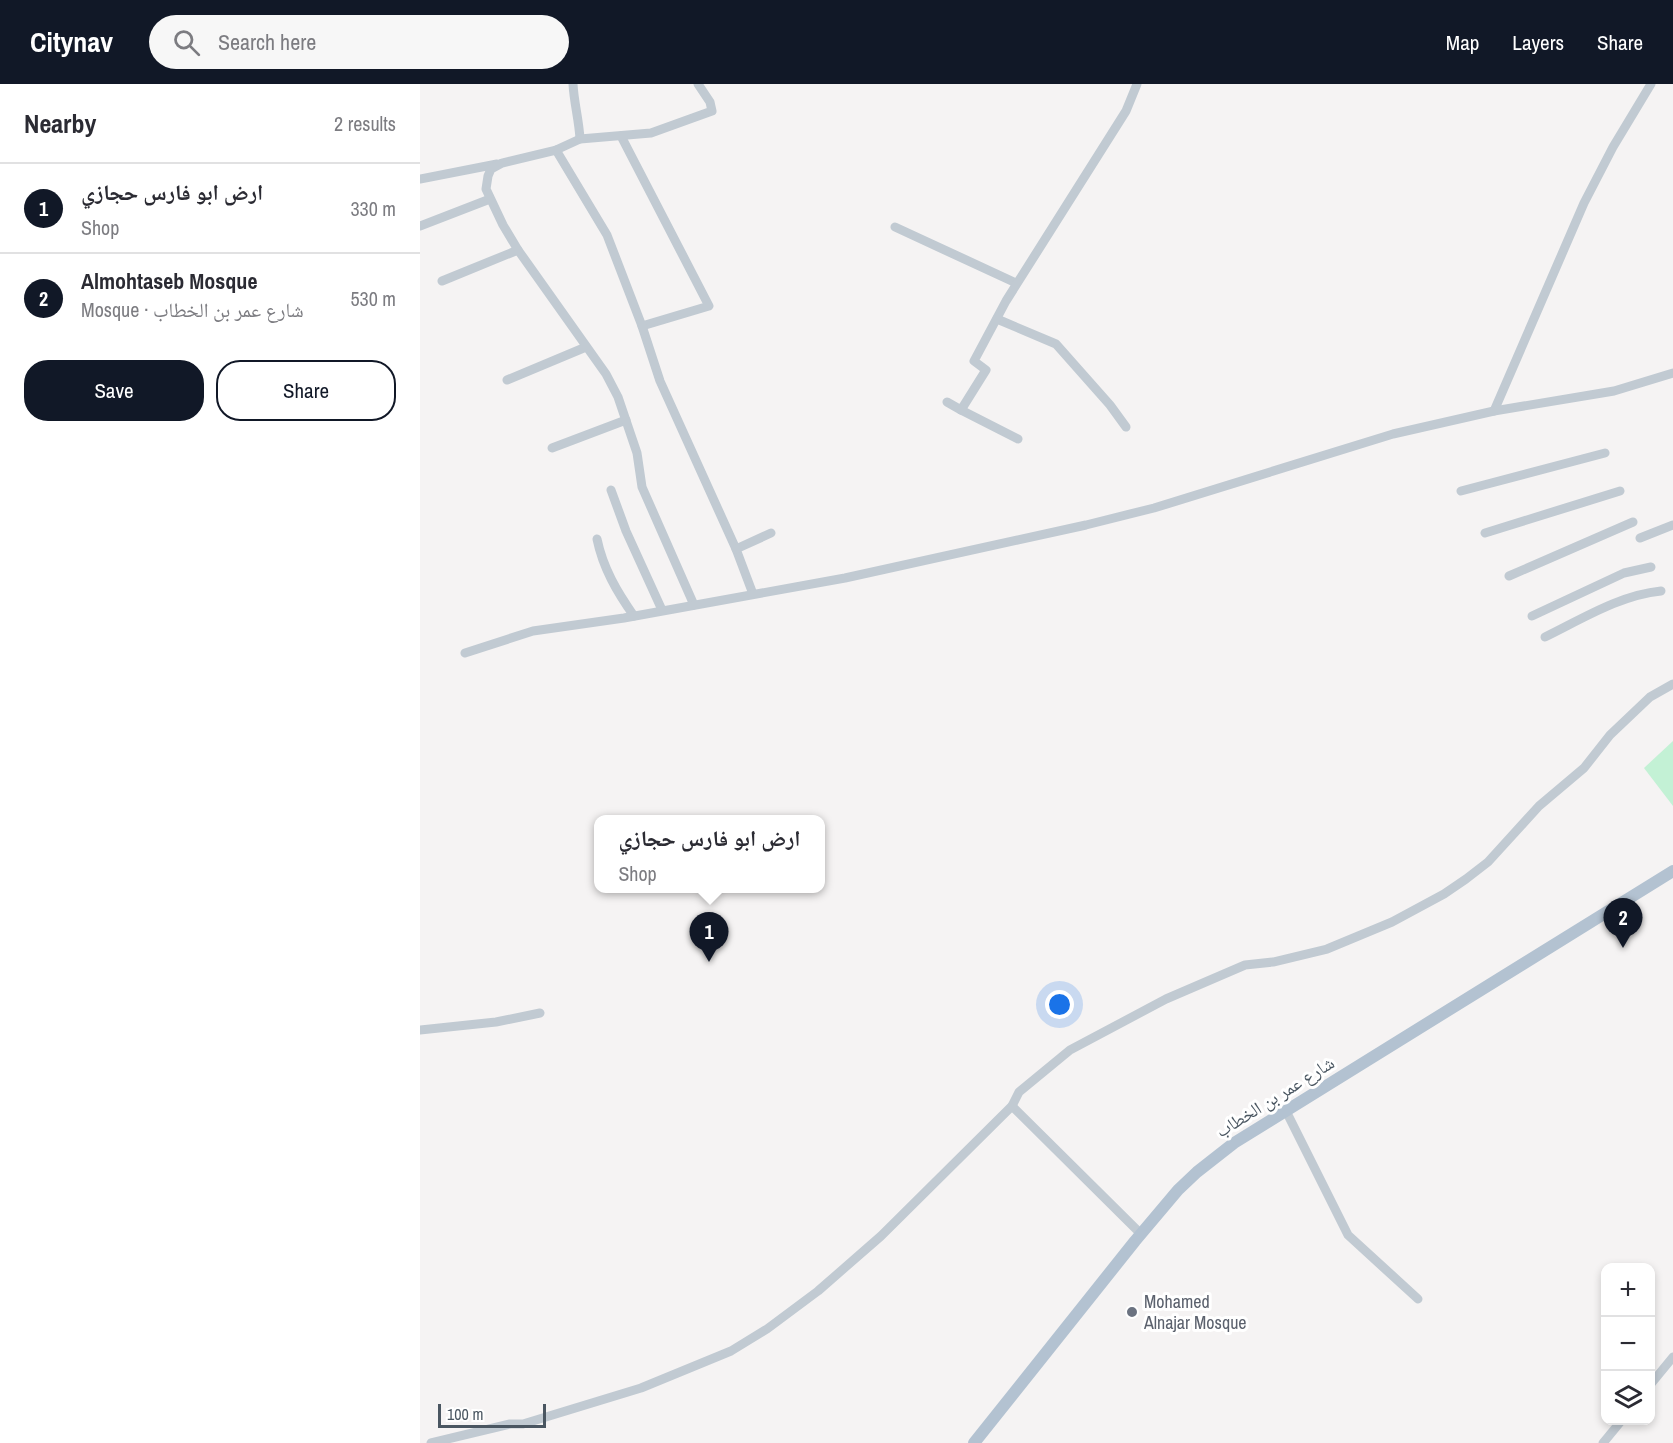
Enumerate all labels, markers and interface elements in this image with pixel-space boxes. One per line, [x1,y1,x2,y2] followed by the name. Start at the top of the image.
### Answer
[149,15,569,69] search box
[30,23,113,61] text: Citynav
[170,26,203,59] icon: search
[218,27,316,57] text: Search here
[1446,28,1479,57] text: Map
[1512,28,1564,57] text: Layers
[1597,28,1643,57] text: Share
[24,106,96,141] text: Nearby
[334,110,396,137] text: 2 results
[81,177,263,207] text: ارض ابو فارس حجازي
[39,195,48,222] text: 1
[350,195,396,222] text: 330 m
[81,214,119,241] text: Shop
[81,266,257,296] text: Almohtaseb Mosque
[39,285,48,312] text: 2
[350,285,396,312] text: 530 m
[81,296,304,323] text: Mosque · شارع عمر بن الخطاب
[24,360,204,421] button: Save
[216,360,396,421] button: Share
[594,815,825,893] popup
[618,823,801,853] text: ارض ابو فارس حجازي
[618,860,657,887] text: Shop
[1604,898,1642,948] pin: 2
[690,912,728,962] pin: 1
[1045,990,1074,1019] your location
[1211,1050,1339,1143] street label: شارع عمر بن الخطاب
[1601,1263,1655,1425] map controls
[1601,1263,1655,1317] button: +
[1143,1289,1247,1335] place label: Mohamed Alnajar Mosque
[1125,1305,1139,1319] marker: Mohamed Alnajar Mosque
[1601,1317,1655,1371] button: −
[1601,1371,1655,1425] button: layers
[438,1401,546,1428] scale bar
[447,1403,483,1425] text: 100 m

